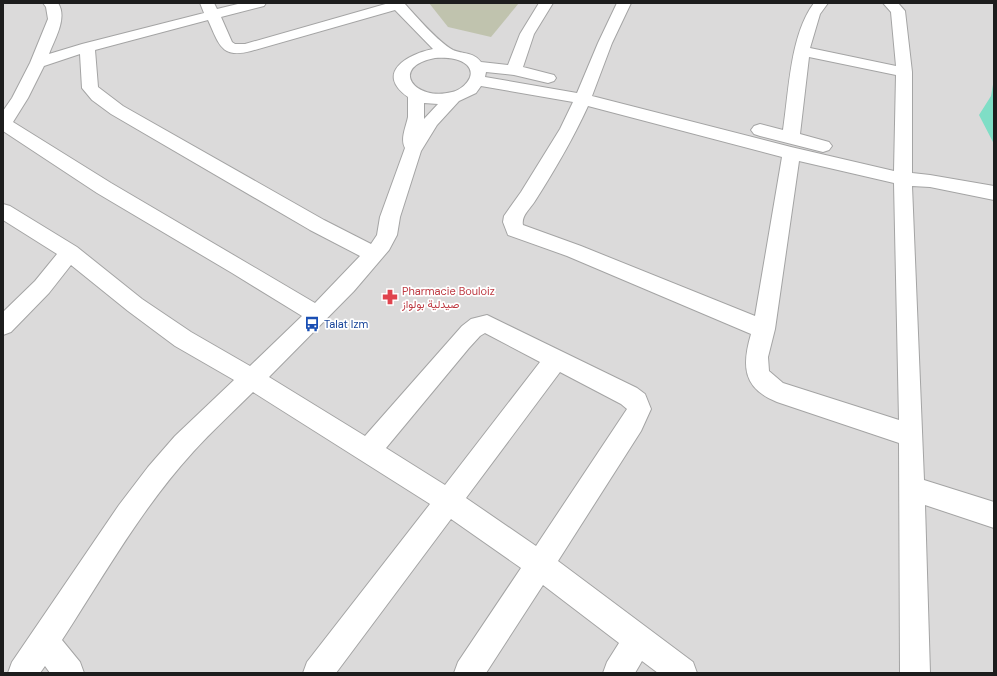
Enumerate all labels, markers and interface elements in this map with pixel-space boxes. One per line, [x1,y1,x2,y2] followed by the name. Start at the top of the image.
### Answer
[401,284,495,311] place label: Pharmacie Bouloiz صيدلية بولواز
[381,288,399,306] pharmacy icon: Pharmacie Bouloiz صيدلية بولواز
[303,315,321,333] bus stop icon: Talat Izm
[324,317,368,331] place label: Talat Izm

